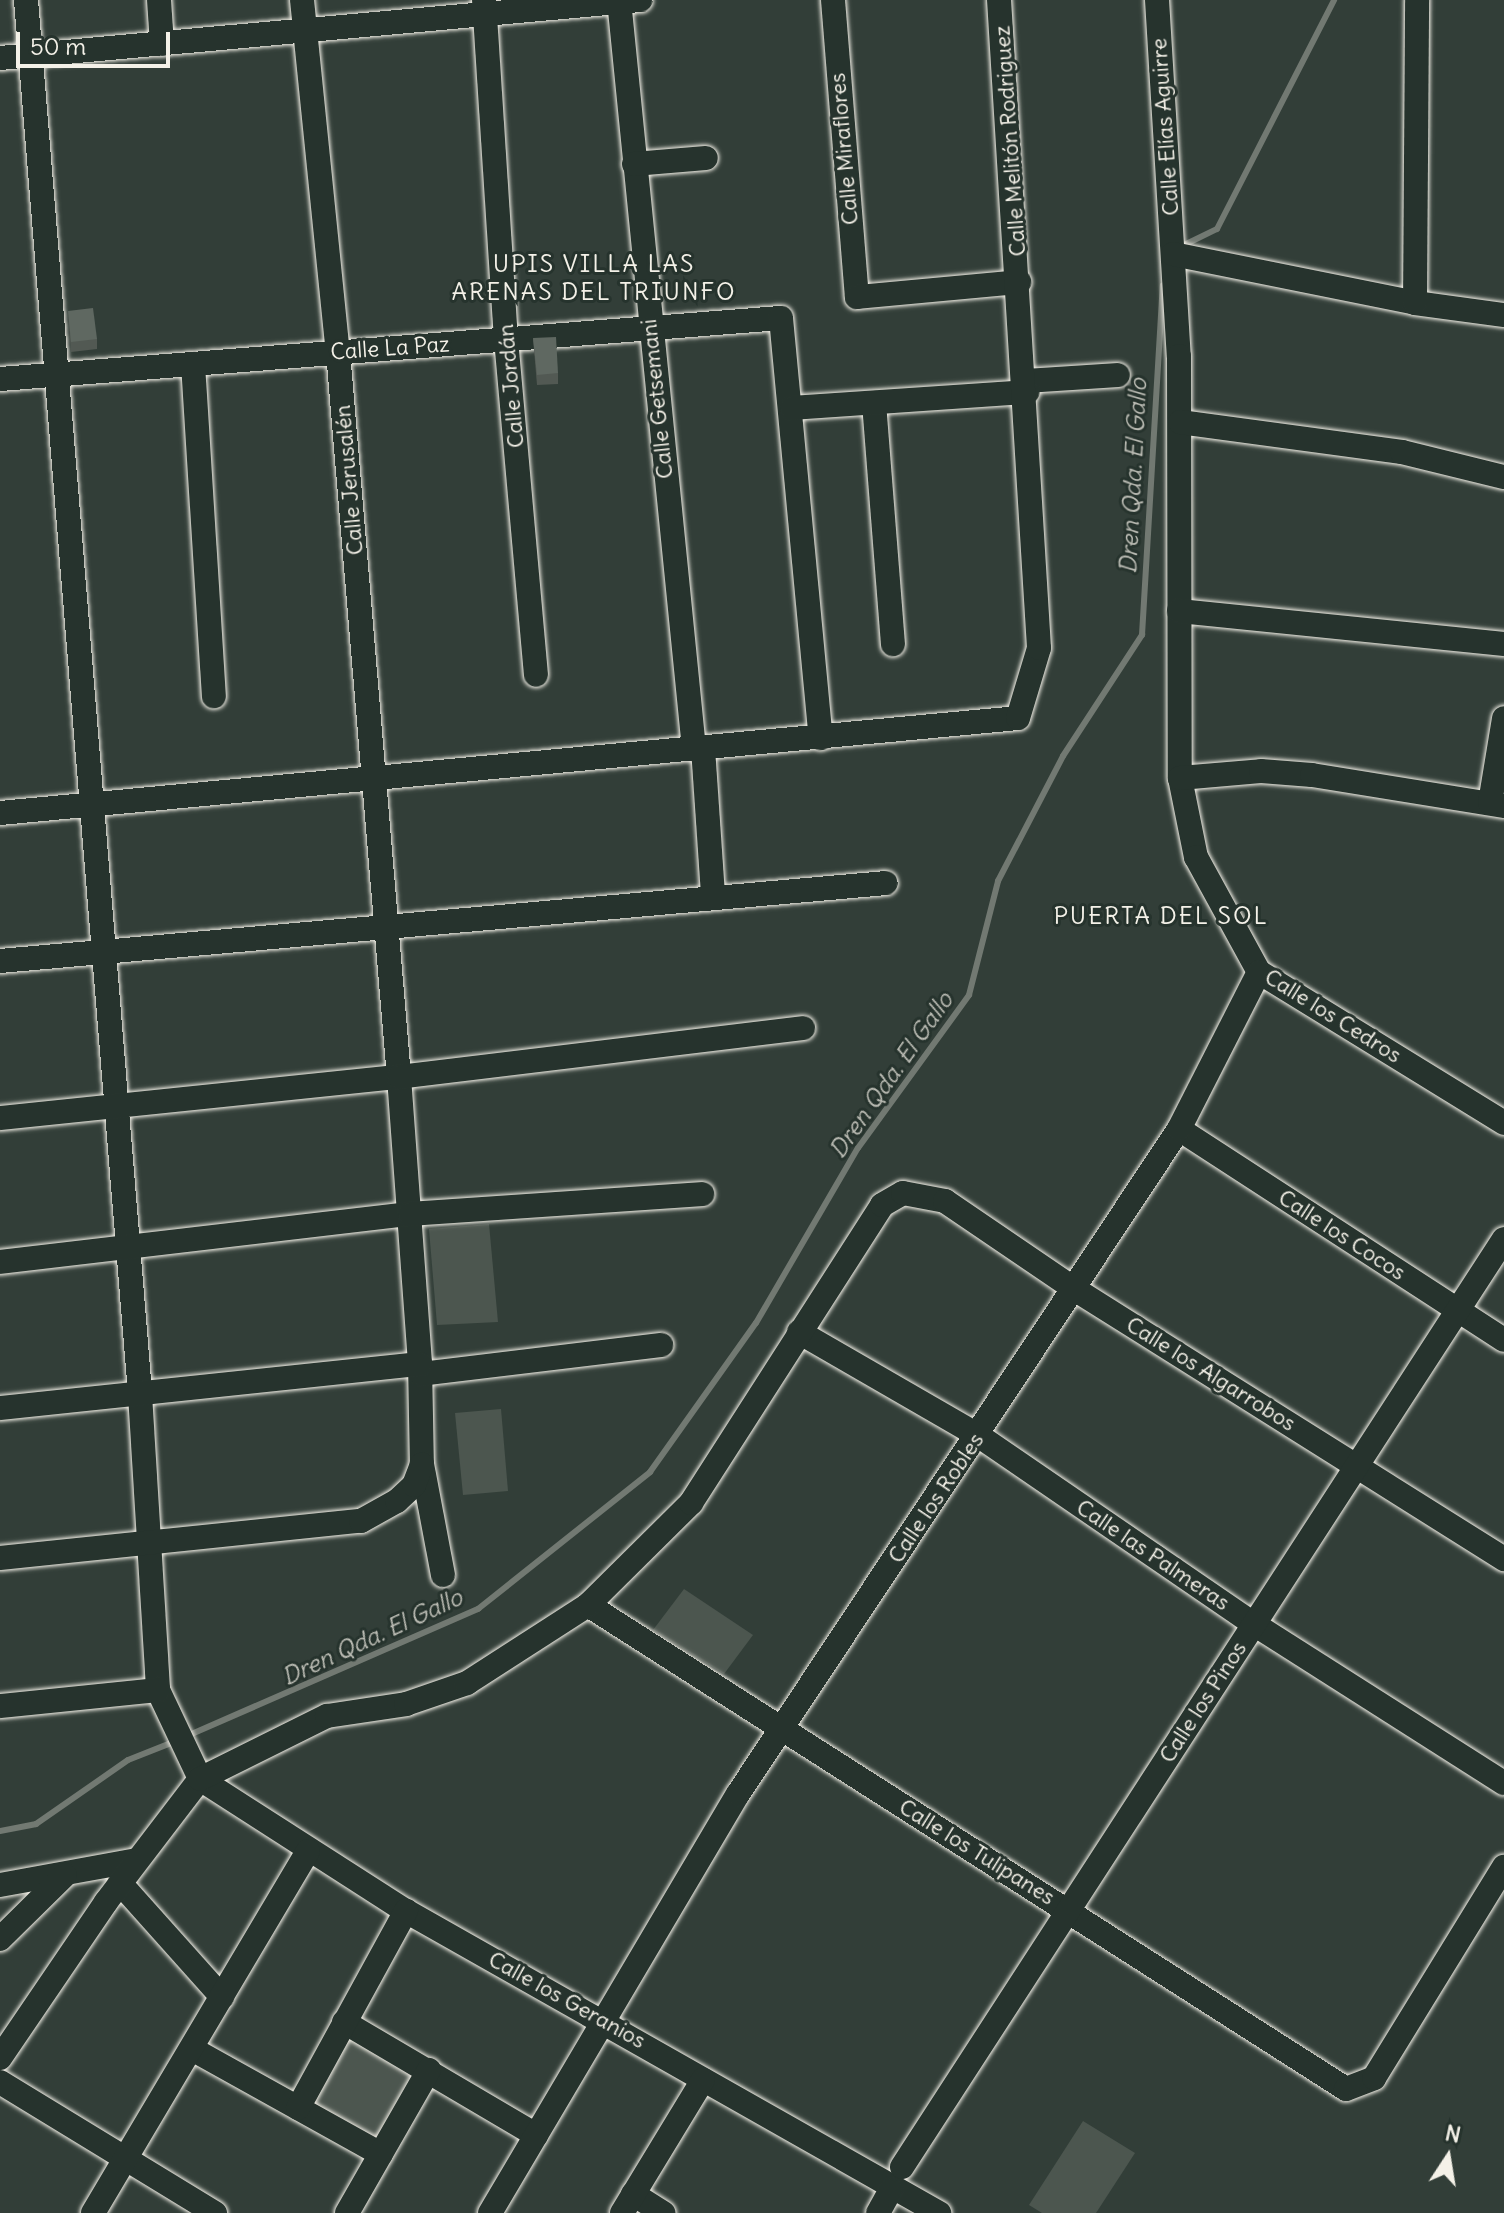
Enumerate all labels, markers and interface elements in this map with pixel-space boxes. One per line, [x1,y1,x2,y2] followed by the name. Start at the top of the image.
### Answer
[20,16,174,66] scale bar
[989,25,1031,257] street label: Calle Melitón Rodriguez
[30,31,86,61] text: 50 m
[1146,37,1184,217] street label: Calle Elías Aguirre
[824,72,864,226] street label: Calle Miraflores
[452,250,736,306] district label: UPIS VILLA LAS ARENAS DEL TRIUNFO
[635,318,679,480] street label: Calle Getsemani
[492,323,530,449] street label: Calle Jordán
[330,331,450,365] street label: Calle La Paz
[1113,378,1153,574] water label: Dren Qda. El Gallo
[329,404,369,556] street label: Calle Jerusalén
[1053,902,1269,930] district label: PUERTA DEL SOL
[1260,963,1406,1069] street label: Calle los Cedros
[823,987,959,1163] water label: Dren Qda. El Gallo
[1273,1184,1411,1286] street label: Calle los Cocos
[1121,1311,1301,1437] street label: Calle los Algarrobos
[883,1428,989,1568] street label: Calle los Robles
[1071,1494,1235,1616] street label: Calle las Palmeras
[277,1583,467,1691] water label: Dren Qda. El Gallo
[1154,1636,1252,1768] street label: Calle los Pinos
[894,1793,1060,1911] street label: Calle los Tulipanes
[484,1946,650,2054] street label: Calle los Geranios
[1408,2117,1488,2197] north arrow
[1443,2118,1463,2149] text: N

